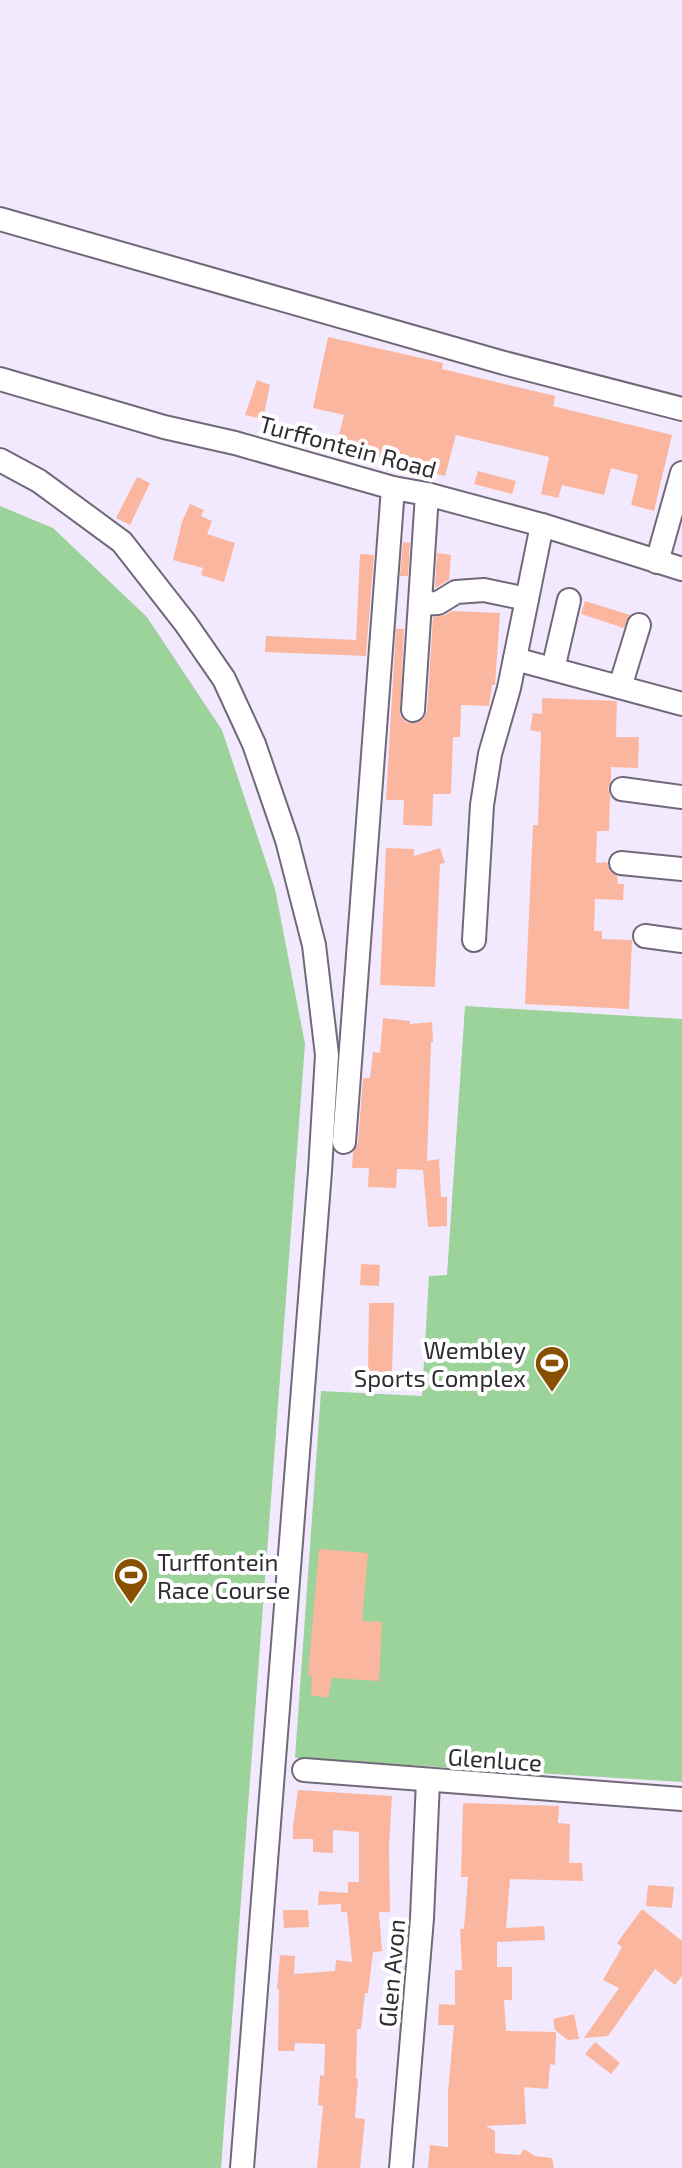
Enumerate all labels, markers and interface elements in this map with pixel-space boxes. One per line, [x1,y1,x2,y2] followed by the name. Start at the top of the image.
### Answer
[256,408,440,484] street label: Turffontein Road
[354,1335,526,1392] place label: Wembley Sports Complex
[533,1344,571,1394] sports icon: Wembley Sports Complex
[157,1547,291,1604] place label: Turffontein Race Course
[112,1556,150,1606] sports icon: Turffontein Race Course
[447,1741,543,1777] street label: Glenluce
[372,1918,410,2028] street label: Glen Avon

